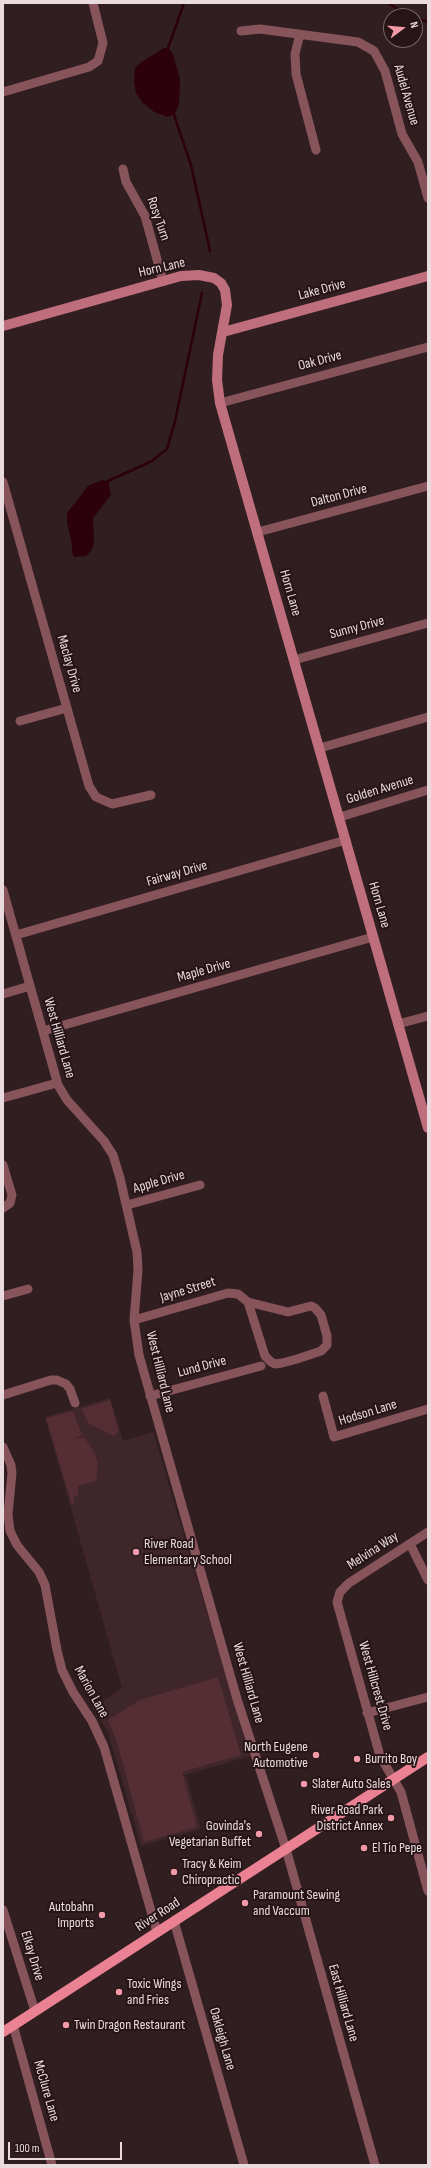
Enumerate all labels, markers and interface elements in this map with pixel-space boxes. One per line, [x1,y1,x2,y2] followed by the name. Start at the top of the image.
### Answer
[383,8,423,48] north arrow
[407,20,421,29] text: N
[389,63,423,127] street label: Audel Avenue
[143,195,173,243] street label: Rosy Turn
[137,254,187,282] street label: Horn Lane
[297,276,347,304] street label: Lake Drive
[296,347,344,375] street label: Oak Drive
[309,480,369,512] street label: Dalton Drive
[275,568,305,618] street label: Horn Lane
[328,613,386,643] street label: Sunny Drive
[53,633,85,695] street label: Maclay Drive
[344,772,416,808] street label: Golden Avenue
[145,857,209,891] street label: Fairway Drive
[364,880,394,930] street label: Horn Lane
[176,955,232,987] street label: Maple Drive
[39,996,79,1080] street label: West Hilliard Lane
[131,1167,187,1197] street label: Apple Drive
[158,1274,218,1306] street label: Jayne Street
[142,1330,178,1414] street label: West Hilliard Lane
[176,1352,228,1382] street label: Lund Drive
[337,1396,399,1430] street label: Hodson Lane
[344,1528,402,1574] street label: Melvina Way
[144,1536,232,1568] place label: River Road Elementary School
[131,1547,141,1557] marker: River Road Elementary School
[354,1640,396,1732] street label: West Hillcrest Drive
[228,1641,268,1725] street label: West Hilliard Lane
[70,1663,112,1721] street label: Marion Lane
[244,1739,308,1772] place label: North Eugene Automotive
[311,1750,321,1760] marker: North Eugene Automotive
[365,1751,417,1767] place label: Burrito Boy
[352,1754,362,1764] marker: Burrito Boy
[312,1776,391,1792] place label: Slater Auto Sales
[299,1779,309,1789] marker: Slater Auto Sales
[311,1802,383,1834] place label: River Road Park District Annex
[386,1813,396,1823] marker: River Road Park District Annex
[169,1818,251,1850] place label: Govinda's Vegetarian Buffet
[254,1829,264,1839] marker: Govinda's Vegetarian Buffet
[372,1840,422,1856] place label: El Tio Pepe
[359,1843,369,1853] marker: El Tio Pepe
[182,1856,242,1888] place label: Tracy & Keim Chiropractic
[169,1867,179,1877] marker: Tracy & Keim Chiropractic
[253,1887,340,1920] place label: Paramount Sewing and Vaccum
[133,1894,183,1936] street label: River Road
[240,1898,250,1908] marker: Paramount Sewing and Vaccum
[49,1899,94,1932] place label: Autobahn Imports
[97,1910,107,1920] marker: Autobahn Imports
[16,1929,48,1983] street label: Elkay Drive
[324,1962,362,2044] street label: East Hilliard Lane
[127,1976,181,2008] place label: Toxic Wings and Fries
[114,1987,124,1997] marker: Toxic Wings and Fries
[205,2006,239,2072] street label: Oakleigh Lane
[74,2017,185,2033] place label: Twin Dragon Restaurant
[61,2020,71,2030] marker: Twin Dragon Restaurant
[29,2058,63,2124] street label: McClure Lane
[10,2134,124,2160] scale bar
[15,2141,40,2156] text: 100 m

